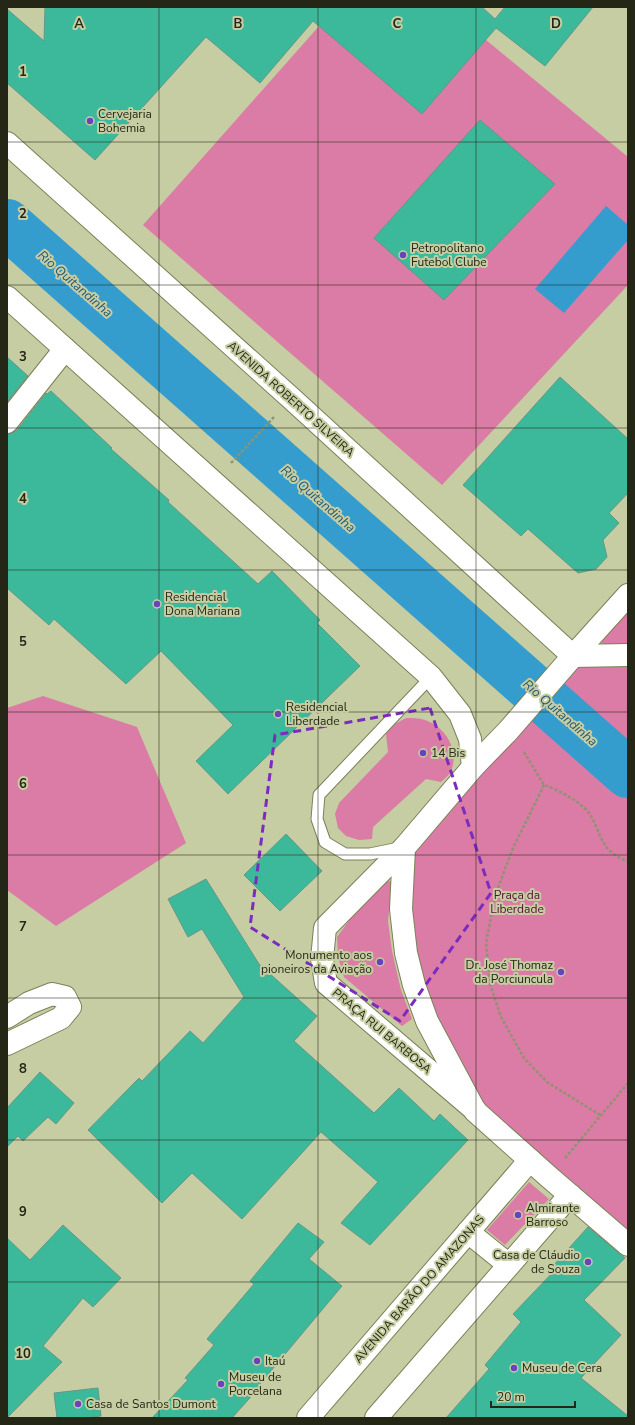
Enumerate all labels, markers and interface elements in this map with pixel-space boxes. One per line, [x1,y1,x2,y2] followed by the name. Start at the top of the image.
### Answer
[74,15,84,33] text: A
[234,15,243,33] text: B
[393,15,402,33] text: C
[551,15,561,33] text: D
[19,63,27,81] text: 1
[98,106,152,136] place label: Cervejaria Bohemia
[85,116,95,126] marker: Cervejaria Bohemia
[19,205,27,223] text: 2
[411,240,487,270] place label: Petropolitano Futebol Clube
[34,246,116,322] water label: Rio Quitandinha
[398,250,408,260] marker: Petropolitano Futebol Clube
[224,338,358,461] street label: AVENIDA ROBERTO SILVEIRA
[19,348,27,366] text: 3
[277,461,359,537] water label: Rio Quitandinha
[19,490,27,508] text: 4
[165,589,240,619] place label: Residencial Dona Mariana
[152,599,162,609] marker: Residencial Dona Mariana
[19,633,27,651] text: 5
[519,675,601,751] water label: Rio Quitandinha
[286,699,348,729] place label: Residencial Liberdade
[273,709,283,719] marker: Residencial Liberdade
[431,745,465,761] place label: 14 Bis
[418,748,428,758] marker: 14 Bis
[19,775,27,793] text: 6
[490,887,544,917] park label: Praça da Liberdade
[19,918,27,936] text: 7
[261,947,372,977] place label: Monumento aos pioneiros da Aviação
[375,957,385,967] marker: Monumento aos pioneiros da Aviação
[466,957,553,987] place label: Dr. José Thomaz da Porciuncula
[556,967,566,977] marker: Dr. José Thomaz da Porciuncula
[329,985,435,1077] street label: PRAÇA RUI BARBOSA
[19,1060,27,1078] text: 8
[526,1200,579,1230] place label: Almirante Barroso
[19,1203,27,1221] text: 9
[513,1210,523,1220] marker: Almirante Barroso
[350,1212,488,1366] street label: AVENIDA BARÃO DO AMAZONAS
[493,1247,580,1277] place label: Casa de Cláudio de Souza
[583,1257,593,1267] marker: Casa de Cláudio de Souza
[15,1345,31,1363] text: 10
[265,1353,285,1369] place label: Itaú
[252,1356,262,1366] marker: Itaú
[522,1360,602,1376] place label: Museu de Cera
[509,1363,519,1373] marker: Museu de Cera
[229,1369,282,1399] place label: Museu de Porcelana
[216,1379,226,1389] marker: Museu de Porcelana
[491,1383,575,1409] scale bar
[497,1389,525,1405] text: 20 m
[86,1396,217,1412] place label: Casa de Santos Dumont
[73,1399,83,1409] marker: Casa de Santos Dumont

